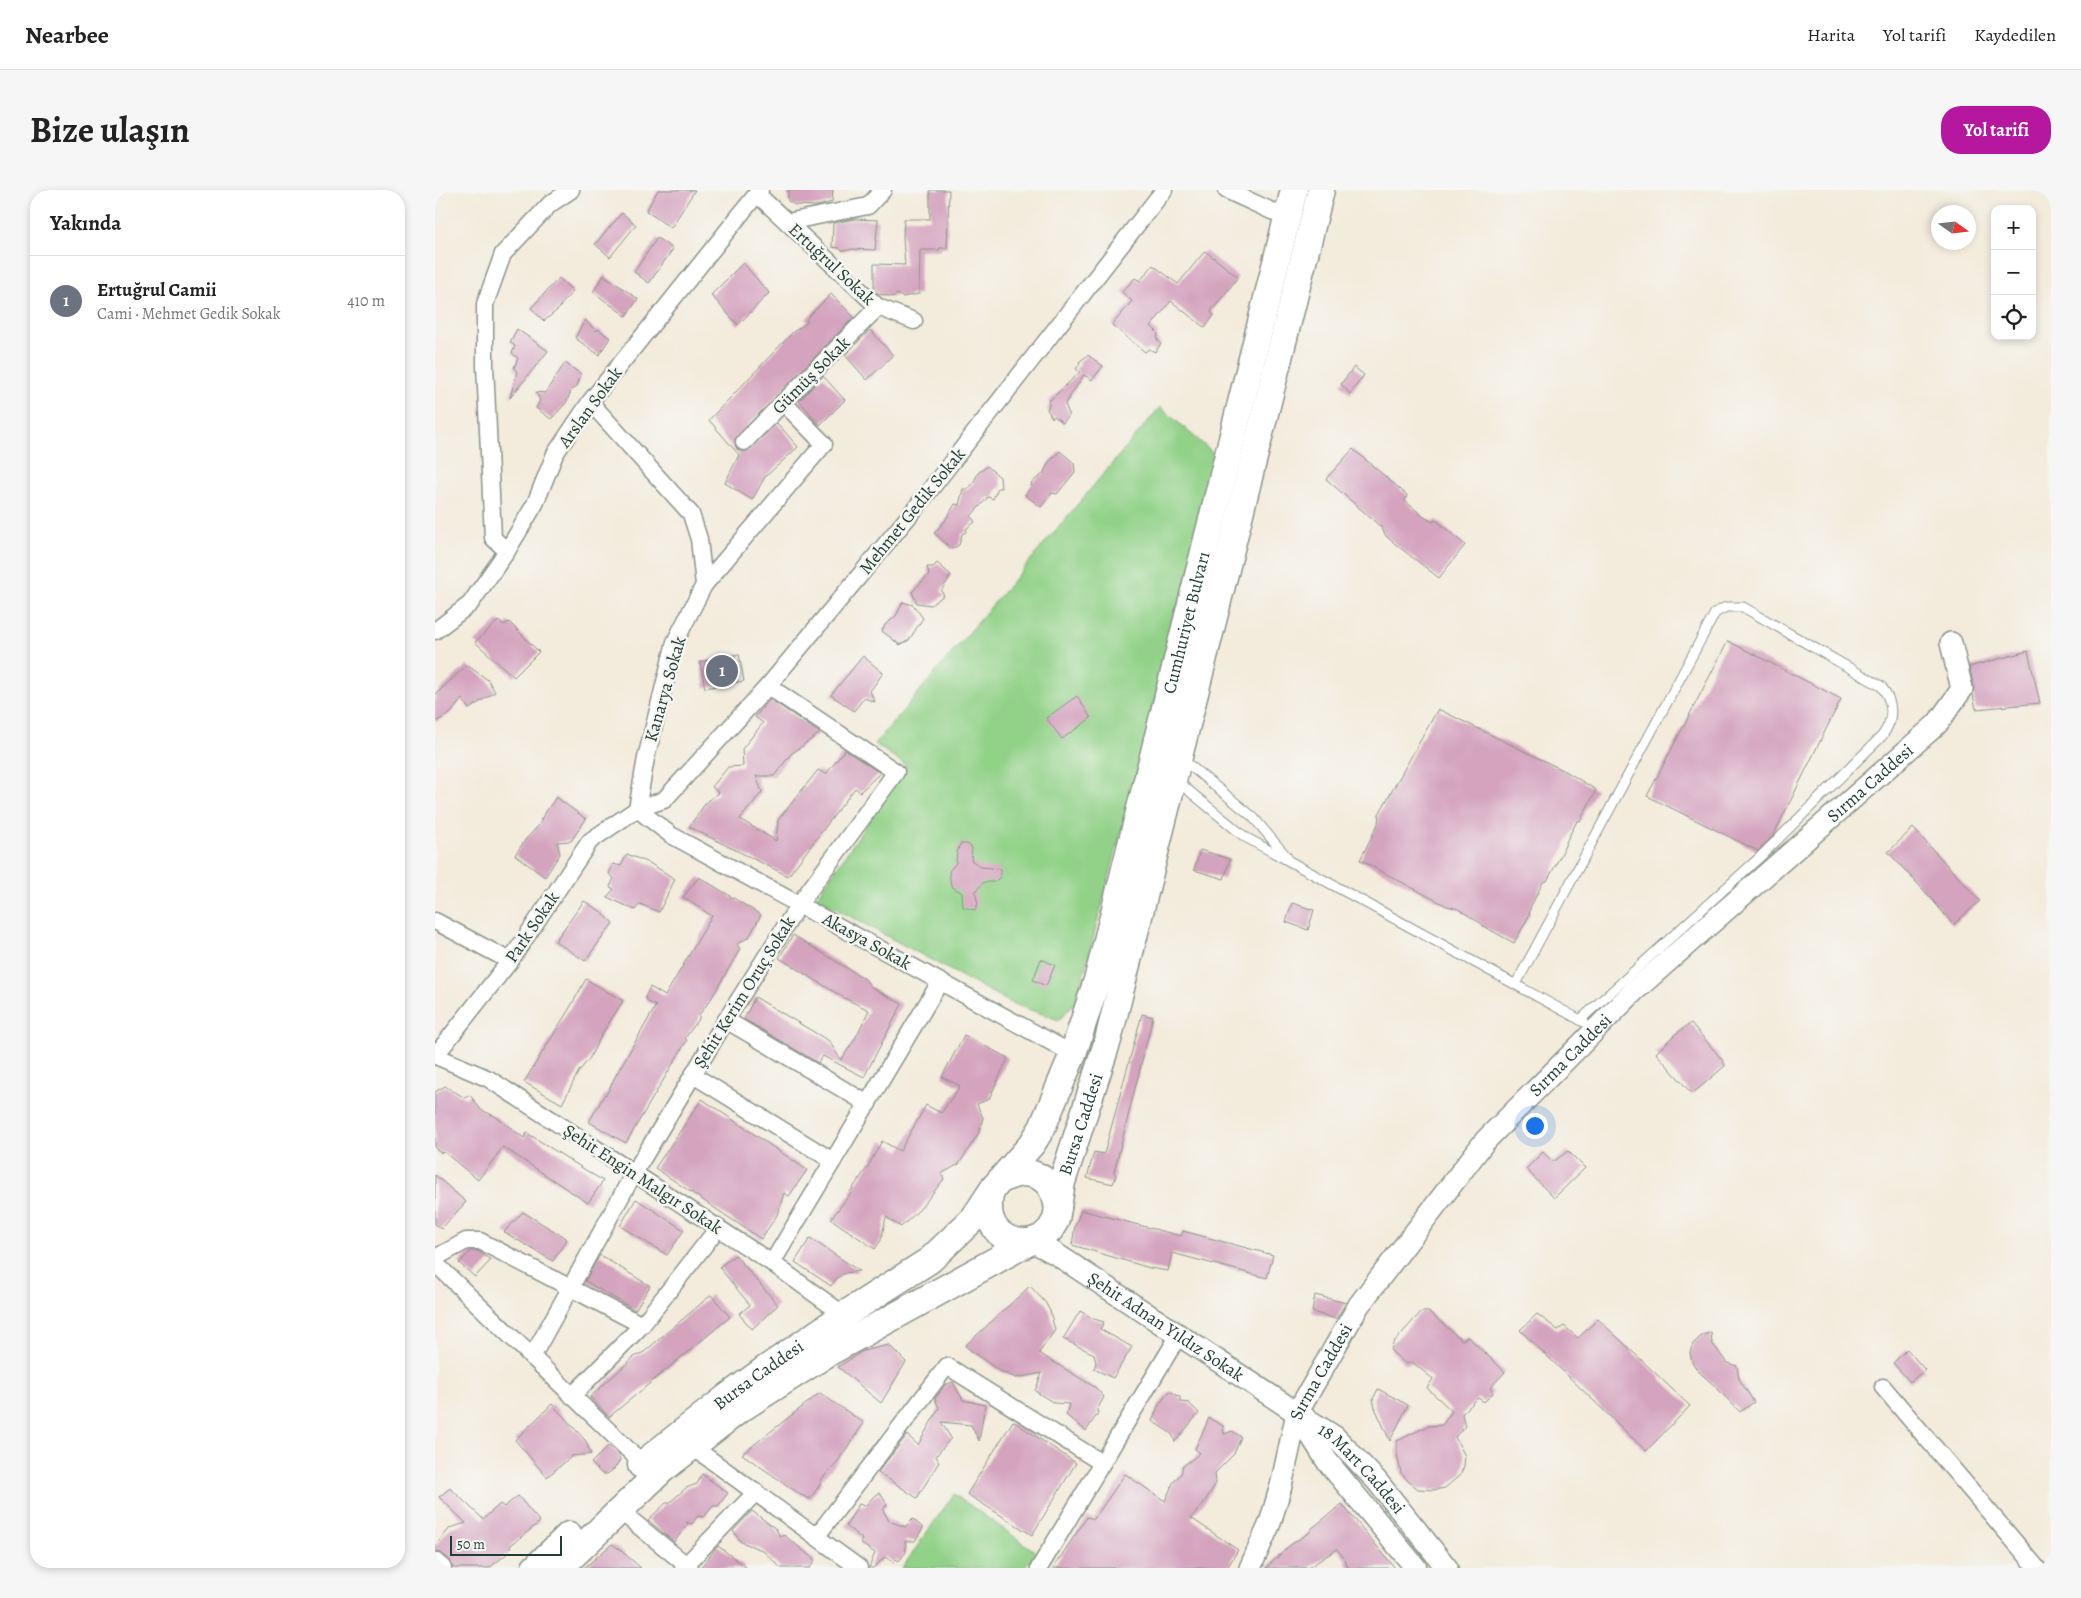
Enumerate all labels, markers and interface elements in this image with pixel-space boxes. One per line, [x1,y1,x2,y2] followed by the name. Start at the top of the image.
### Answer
[25,19,109,51] text: Nearbee
[1807,23,1855,47] text: Harita
[1883,23,1946,47] text: Yol tarifi
[1974,23,2056,47] text: Kaydedilen
[30,106,190,154] text: Bize ulaşın
[1941,106,2051,154] button: Yol tarifi
[1931,205,1976,250] north arrow
[1991,205,2036,340] map controls
[1991,205,2036,250] button: +
[50,209,121,237] text: Yakında
[783,218,881,310] street label: Ertuğrul Sokak
[1991,250,2036,295] button: −
[97,277,217,303] text: Ertuğrul Camii
[63,290,69,312] text: 1
[347,290,385,312] text: 410 m
[1991,295,2036,340] button: locate
[97,303,281,325] text: Cami · Mehmet Gedik Sokak
[767,331,855,419] street label: Gümüş Sokak
[552,362,628,453] street label: Arslan Sokak
[854,443,970,579] street label: Mehmet Gedik Sokak
[1157,549,1216,696] street label: Cumhuriyet Bulvarı
[638,633,692,745] street label: Kanarya Sokak
[706,652,738,690] pin: 1
[1822,738,1918,828] street label: Sırma Caddesi
[499,887,565,967] street label: Park Sokak
[817,906,916,975] street label: Akasya Sokak
[687,911,801,1073] street label: Şehit Kerim Oruç Sokak
[1524,1008,1617,1102] street label: Sırma Caddesi
[1053,1070,1108,1178] street label: Bursa Caddesi
[1522,1113,1548,1139] your location
[559,1118,727,1240] street label: Şehit Engin Malgır Sokak
[1083,1266,1249,1387] street label: Şehit Adnan Yıldız Sokak
[1284,1319,1358,1422] street label: Sırma Caddesi
[708,1334,808,1416] street label: Bursa Caddesi
[1313,1417,1411,1519] street label: 18 Mart Caddesi
[450,1533,563,1556] scale bar
[457,1535,485,1554] text: 50 m

